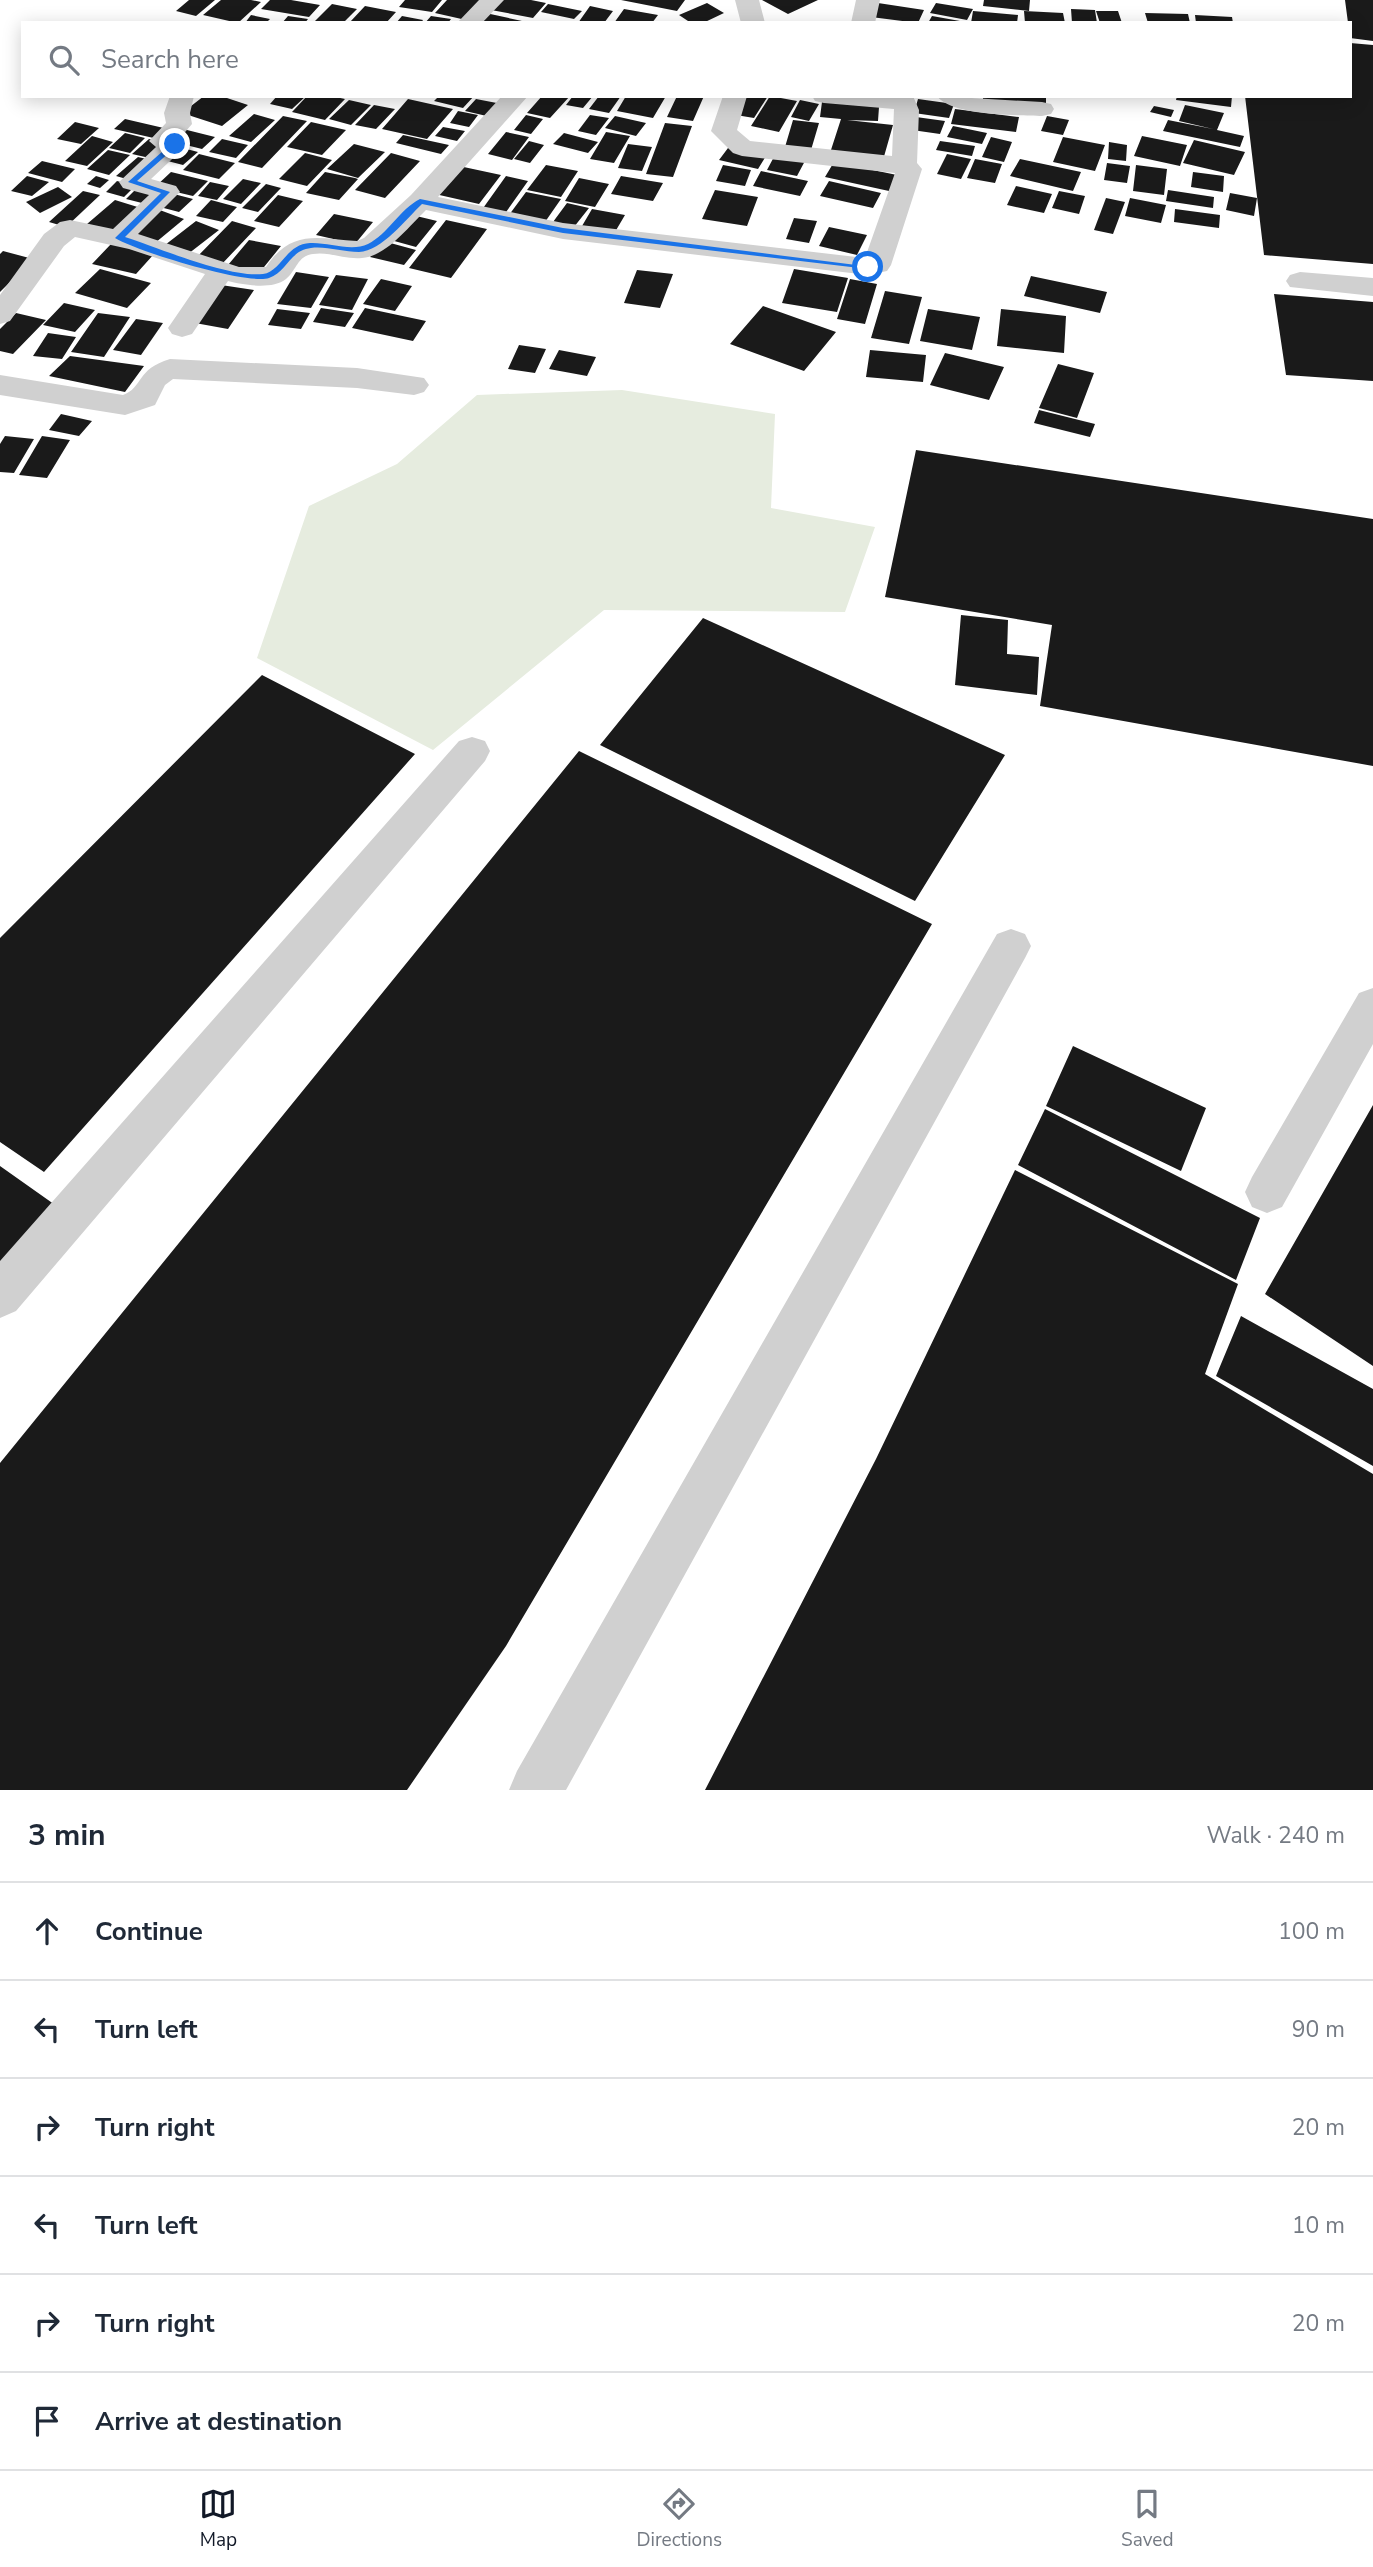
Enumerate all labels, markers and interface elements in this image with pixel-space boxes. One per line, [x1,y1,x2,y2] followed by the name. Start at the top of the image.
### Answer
[21,21,1352,98] search box
[45,41,83,79] icon: search
[101,42,239,77] text: Search here
[159,128,190,159] route end
[852,251,883,282] route start
[28,1815,106,1856] text: 3 min
[1206,1820,1345,1851] text: Walk · 240 m
[28,1912,66,1950] icon: ahead
[95,1914,203,1949] text: Continue
[1278,1916,1345,1947] text: 100 m
[28,2010,66,2048] icon: left
[95,2012,198,2047] text: Turn left
[1292,2014,1345,2045] text: 90 m
[28,2108,66,2146] icon: right
[95,2110,214,2145] text: Turn right
[1292,2112,1345,2143] text: 20 m
[28,2206,66,2244] icon: left
[95,2208,198,2243] text: Turn left
[1292,2210,1345,2241] text: 10 m
[28,2304,66,2342] icon: right
[95,2306,214,2341] text: Turn right
[1292,2308,1345,2339] text: 20 m
[28,2402,66,2440] icon: arrive
[95,2404,342,2439] text: Arrive at destination
[199,2485,237,2553] tab: Map
[636,2485,722,2553] tab: Directions
[1121,2485,1174,2553] tab: Saved

